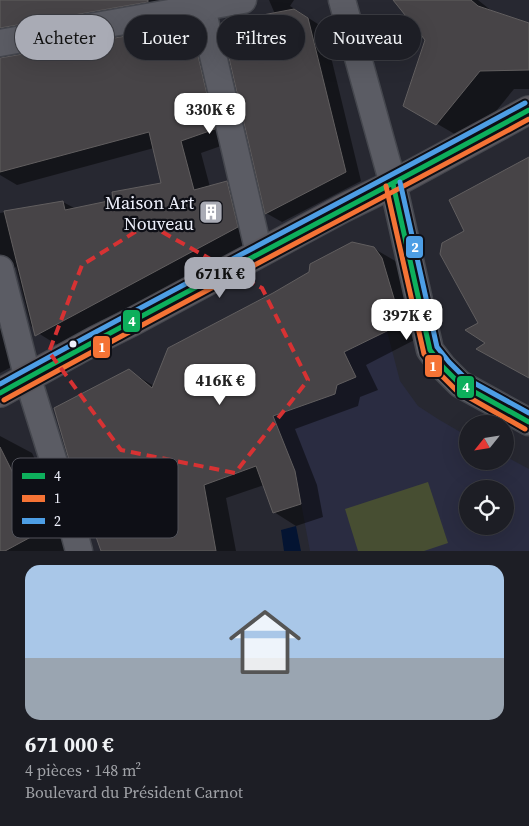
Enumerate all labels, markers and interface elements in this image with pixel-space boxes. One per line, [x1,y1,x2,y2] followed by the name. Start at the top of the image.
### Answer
[15,15,114,60] chip: Acheter
[124,15,207,60] chip: Louer
[217,15,305,60] chip: Filtres
[315,15,421,60] chip: Nouveau
[169,92,251,135] pin: 330K €
[185,98,235,120] text: 330K €
[105,190,194,236] place label: Maison Art Nouveau
[198,199,224,225] building icon: Maison Art Nouveau
[405,235,424,259] line badge: 2
[411,237,419,257] text: 2
[179,256,261,299] pin: 671K €
[195,262,245,284] text: 671K €
[366,298,448,341] pin: 397K €
[382,304,432,326] text: 397K €
[122,309,141,333] line badge: 4
[128,311,136,331] text: 4
[92,335,111,359] line badge: 1
[98,337,106,357] text: 1
[68,339,78,349] unlabelled marker
[424,354,443,378] line badge: 1
[429,356,437,376] text: 1
[179,364,261,406] pin: 416K €
[195,369,245,391] text: 416K €
[456,375,475,399] line badge: 4
[462,377,470,397] text: 4
[459,415,514,470] north arrow
[459,415,514,535] map controls
[12,458,178,538] legend
[54,466,61,486] text: 4
[459,480,514,535] button: locate
[54,488,61,508] text: 1
[54,511,61,531] text: 2
[220,597,310,687] icon: home
[25,730,114,759] text: 671 000 €
[25,759,141,781] text: 4 pièces · 148 m²
[25,781,243,803] text: Boulevard du Président Carnot

